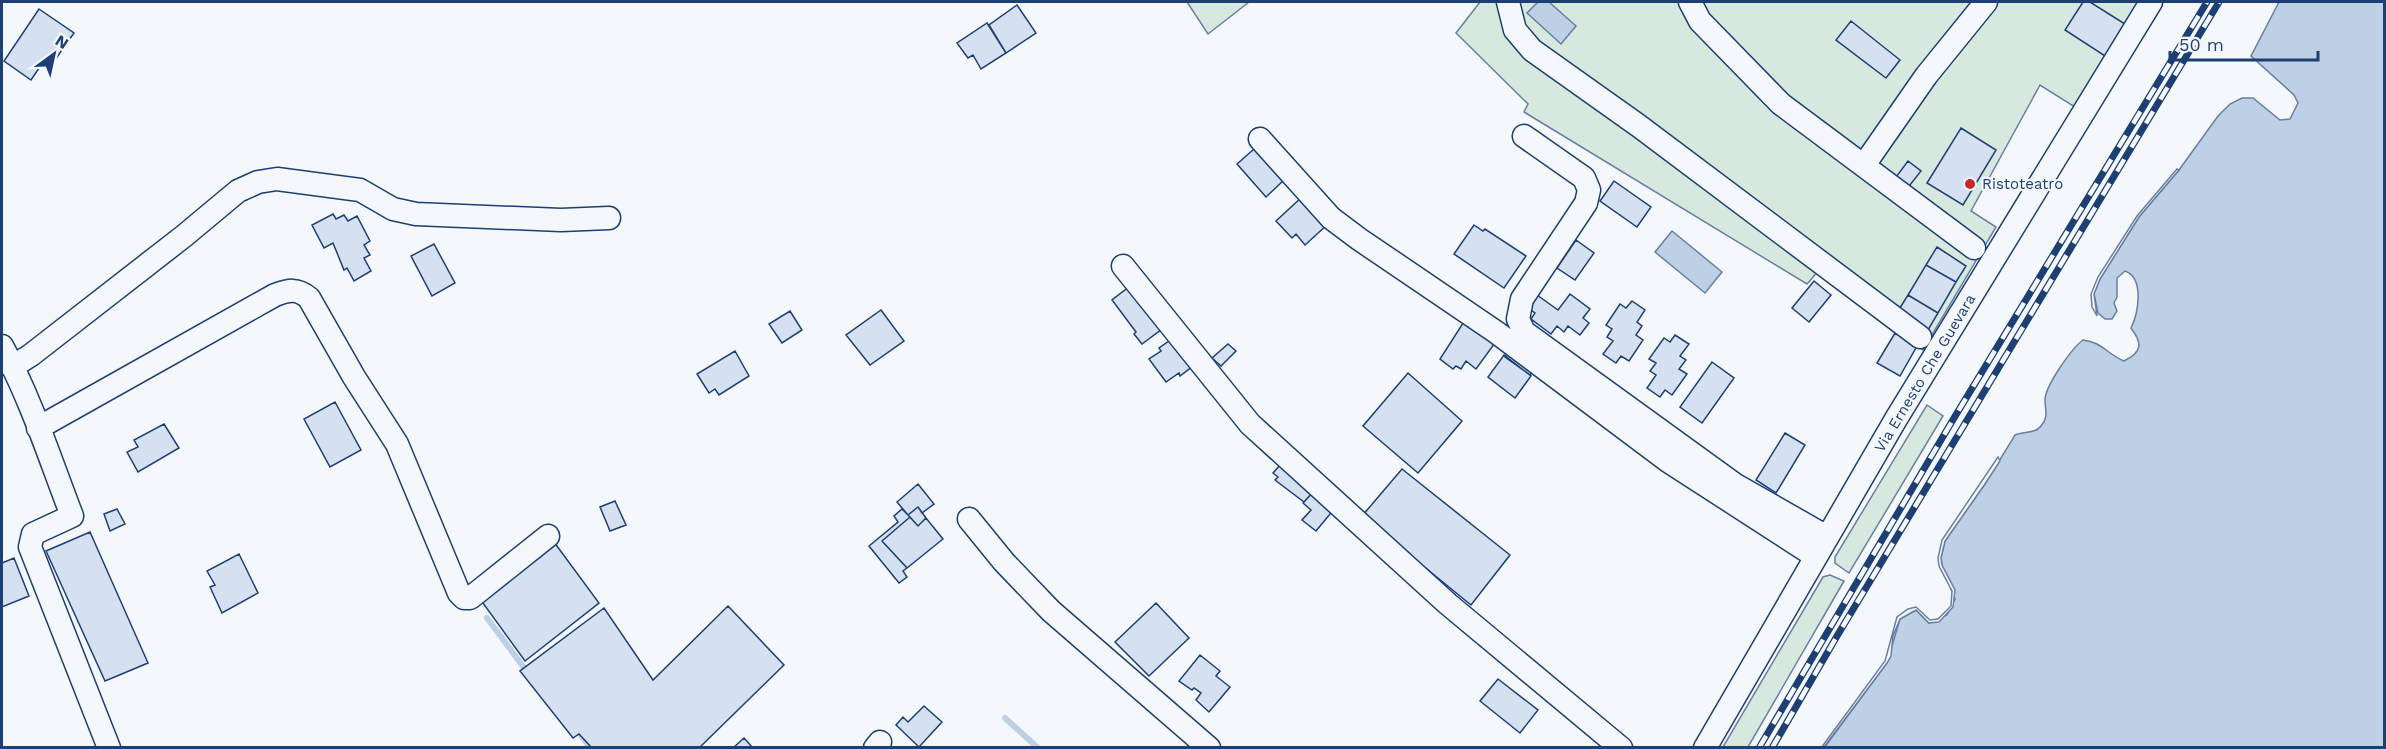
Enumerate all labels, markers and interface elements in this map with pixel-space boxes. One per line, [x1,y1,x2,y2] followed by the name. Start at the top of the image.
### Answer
[24,24,84,84] north arrow
[2170,24,2318,62] scale bar
[52,31,72,53] text: N
[2179,34,2224,55] text: 50 m
[1982,175,2063,193] place label: Ristoteatro
[1963,177,1977,191] marker: Ristoteatro
[1871,290,1980,455] street label: Via Ernesto Che Guevara

